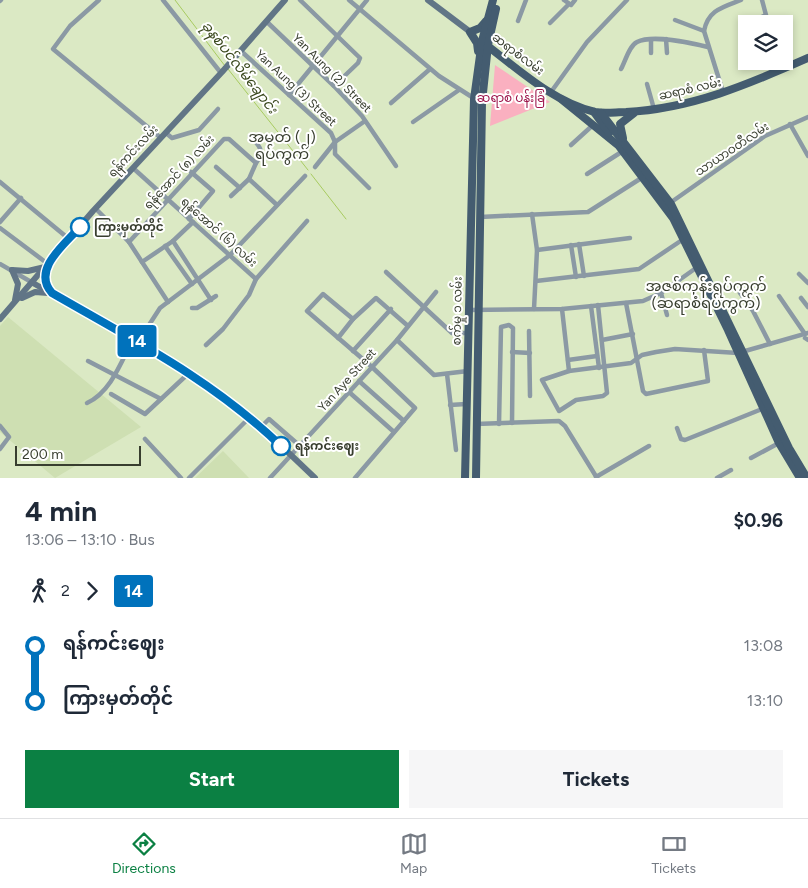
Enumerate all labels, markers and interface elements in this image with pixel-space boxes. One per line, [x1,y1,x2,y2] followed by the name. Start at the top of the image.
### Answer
[738,15,793,70] map controls
[738,15,793,70] button: layers
[196,16,283,120] water label: ခုနစ်ပင်လိမ်ချောင်း
[488,28,548,80] street label: ဆရာစံလမ်း
[290,31,375,116] street label: Yan Aung (2) Street
[253,47,340,129] street label: Yan Aung (3) Street
[657,73,723,106] street label: ဆရာစံ လမ်း
[477,89,545,108] park label: ဆရာစံ ပန်းခြံ
[692,118,771,179] street label: သာယာဝတီလမ်း
[104,121,163,182] street label: ရန်ကင်းလမ်း
[248,127,316,166] district label: အမှတ် (၂) ရပ်ကွက်
[139,131,219,214] street label: ရန်အောင် (၈) လမ်း
[176,193,261,272] street label: ရန်အောင် (၆) လမ်း
[70,217,90,237] marker: ကြားမှတ်တိုင်
[94,217,164,238] place label: ကြားမှတ်တိုင်
[447,276,468,346] street label: စက်မှု ၁ လမ်း
[645,276,767,315] district label: အဇစ်ကုန်းရပ်ကွက် (ဆရာစံရပ်ကွက်)
[114,325,160,357] line badge: 14
[128,330,147,352] text: 14
[315,345,379,414] street label: Yan Aye Street
[271,436,291,456] marker: ရန်ကင်းဈေး
[295,436,359,456] place label: ရန်ကင်းဈေး
[15,443,141,466] scale bar
[22,446,63,463] text: 200 m
[25,494,97,528] text: 4 min
[733,509,783,532] text: $0.96
[25,530,155,549] text: 13:06 – 13:10 · Bus
[25,577,53,605] icon: walk
[78,577,106,605] icon: forward
[124,580,143,602] text: 14
[61,581,70,600] text: 2
[63,632,165,655] text: ရန်ကင်းဈေး
[744,636,783,655] text: 13:08
[63,687,173,710] text: ကြားမှတ်တိုင်
[747,691,783,710] text: 13:10
[25,750,399,808] button: Start
[409,750,783,808] button: Tickets
[112,830,176,877] tab: Directions
[400,830,428,877] tab: Map
[651,830,696,877] tab: Tickets

